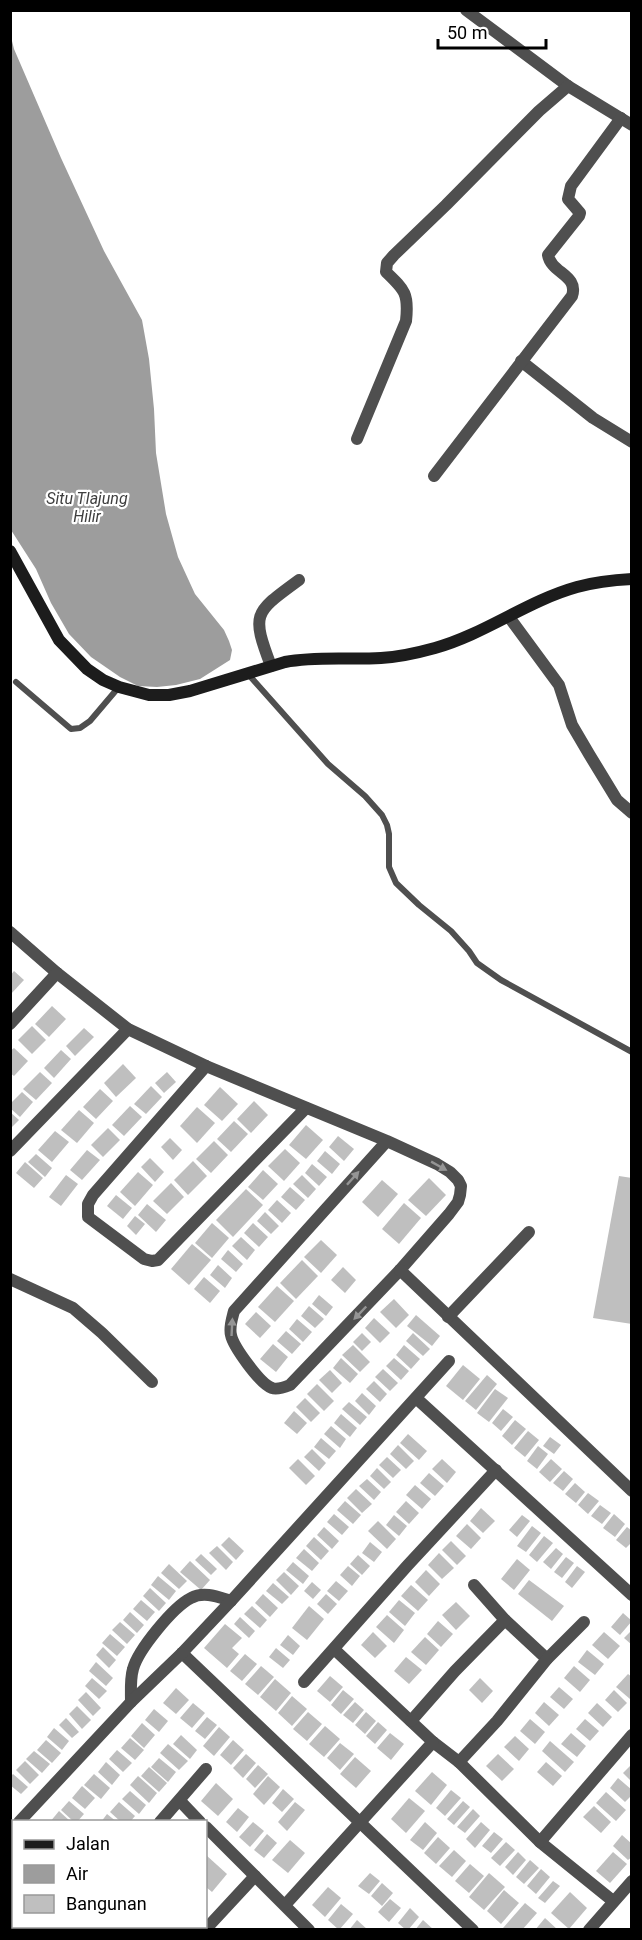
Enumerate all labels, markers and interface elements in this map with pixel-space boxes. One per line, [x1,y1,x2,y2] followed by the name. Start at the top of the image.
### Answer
[438,12,546,50] scale bar
[447,22,487,43] text: 50 m
[46,489,128,526] water label: Situ Tlajung Hilir
[431,1161,448,1171] one-way arrow
[346,1171,359,1186] one-way arrow
[353,1305,367,1320] one-way arrow
[227,1317,236,1336] one-way arrow
[12,1820,207,1928] legend
[66,1833,110,1854] text: Jalan
[66,1863,88,1884] text: Air
[66,1893,147,1914] text: Bangunan

